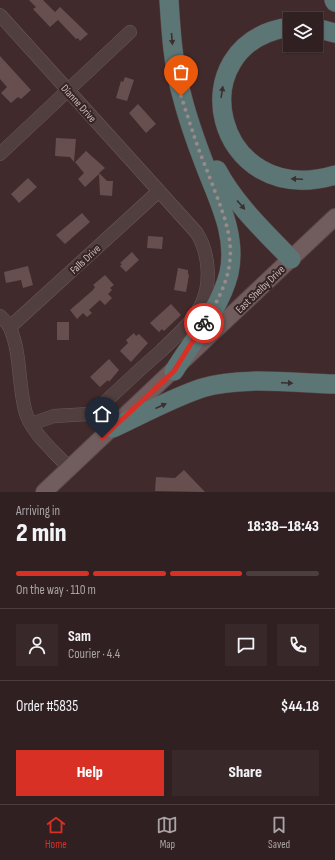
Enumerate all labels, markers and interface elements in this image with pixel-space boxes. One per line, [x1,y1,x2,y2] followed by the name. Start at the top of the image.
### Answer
[283,12,323,52] map controls
[283,12,323,52] button: layers
[168,33,175,45] one-way arrow
[164,55,198,96] pin
[170,61,192,83] icon: bag
[58,82,99,125] street label: Dianne Drive
[220,86,226,98] one-way arrow
[291,176,303,183] one-way arrow
[237,200,246,210] one-way arrow
[67,242,103,277] street label: Falls Drive
[233,263,288,316] street label: East Shelby Drive
[184,303,224,343] courier
[193,312,215,334] icon: bike
[281,379,293,386] one-way arrow
[85,397,119,438] pin
[91,403,113,425] icon: home
[155,403,167,409] one-way arrow
[16,503,60,519] text: Arriving in
[247,517,319,536] text: 18:38–18:43
[16,518,66,549] text: 2 min
[16,582,96,598] text: On the way · 110 m
[16,624,58,666] button: person
[225,624,267,666] button: chat
[277,624,319,666] button: phone
[68,627,91,646] text: Sam
[68,646,120,662] text: Courier · 4.4
[16,697,78,716] text: Order #5835
[281,697,319,716] text: $44.18
[16,750,164,796] button: Help
[172,750,319,796] button: Share
[45,814,67,851] tab: Home
[156,814,178,851] tab: Map
[268,814,290,851] tab: Saved

